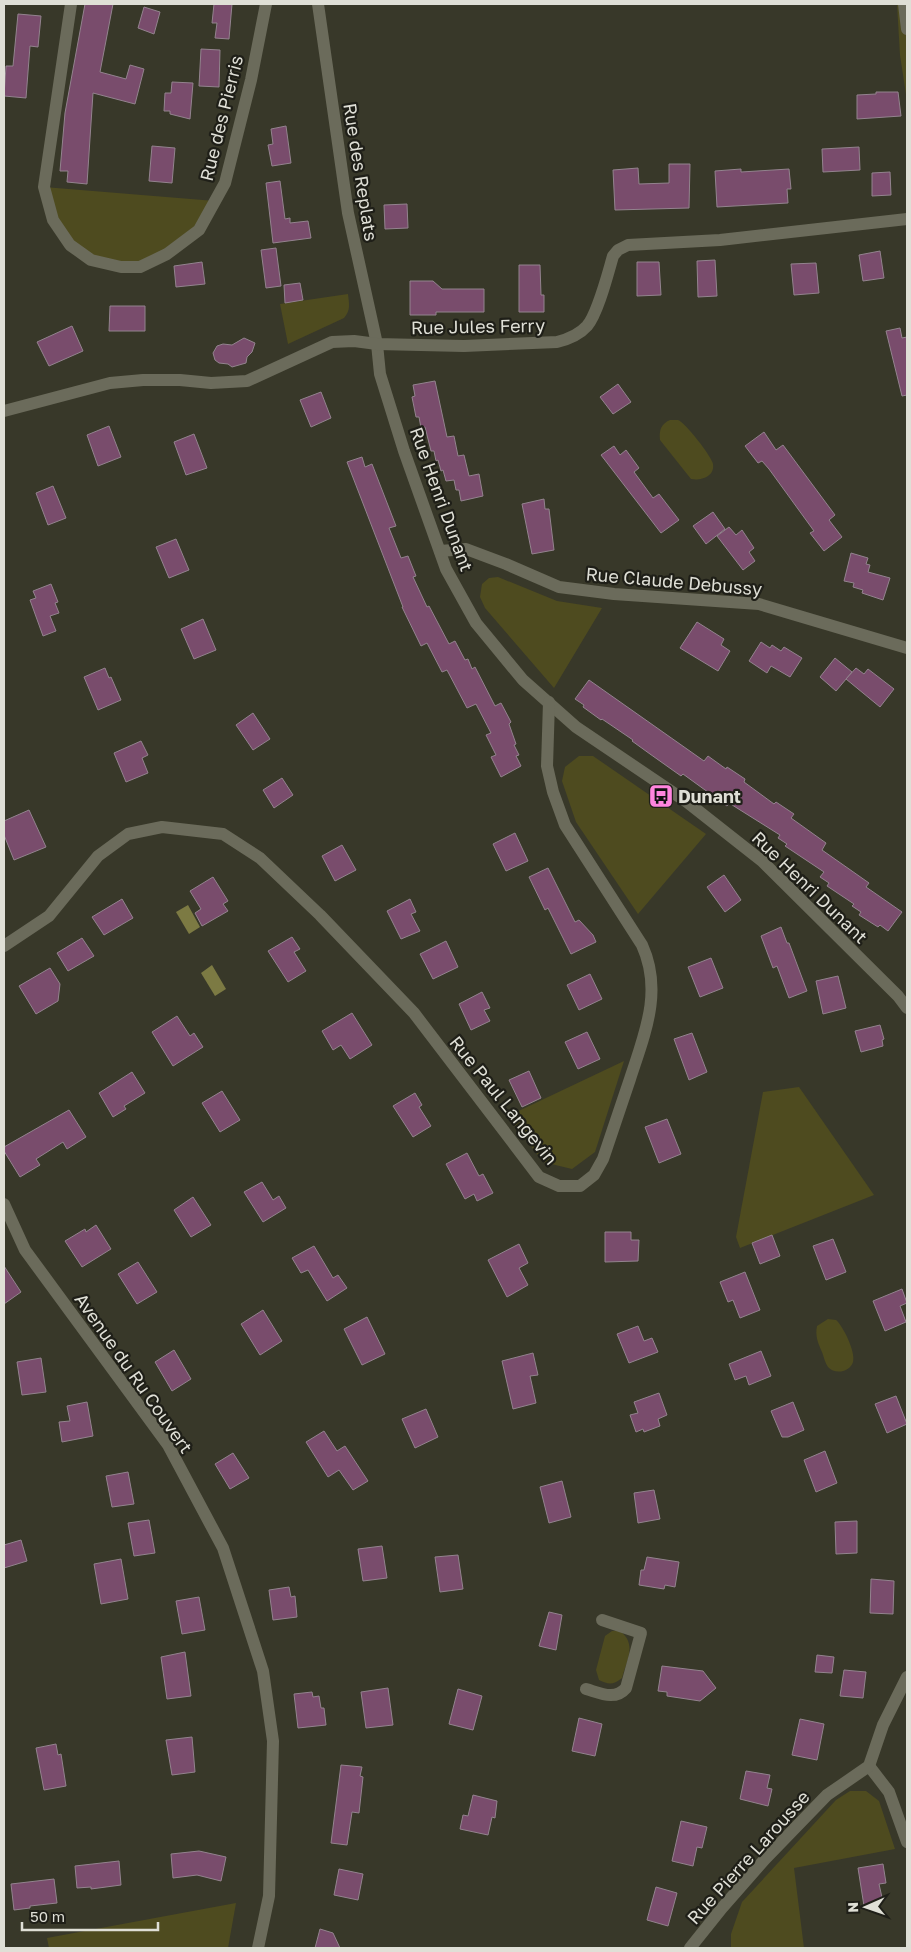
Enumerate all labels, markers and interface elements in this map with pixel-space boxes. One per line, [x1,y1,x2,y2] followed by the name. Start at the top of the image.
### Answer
[195,53,247,183] street label: Rue des Pierris
[339,101,383,243] street label: Rue des Replats
[411,314,545,338] street label: Rue Jules Ferry
[406,424,478,574] street label: Rue Henri Dunant
[585,562,763,600] street label: Rue Claude Debussy
[648,783,674,809] bus stop icon: Dunant
[678,785,741,807] place label: Dunant
[748,826,872,948] street label: Rue Henri Dunant
[445,1031,563,1169] street label: Rue Paul Langevin
[70,1289,198,1457] street label: Avenue du Ru Couvert
[682,1786,814,1928] street label: Rue Pierre Larousse
[841,1882,891,1932] north arrow
[22,1900,159,1932] scale bar
[844,1902,861,1913] text: N
[30,1907,65,1925] text: 50 m

